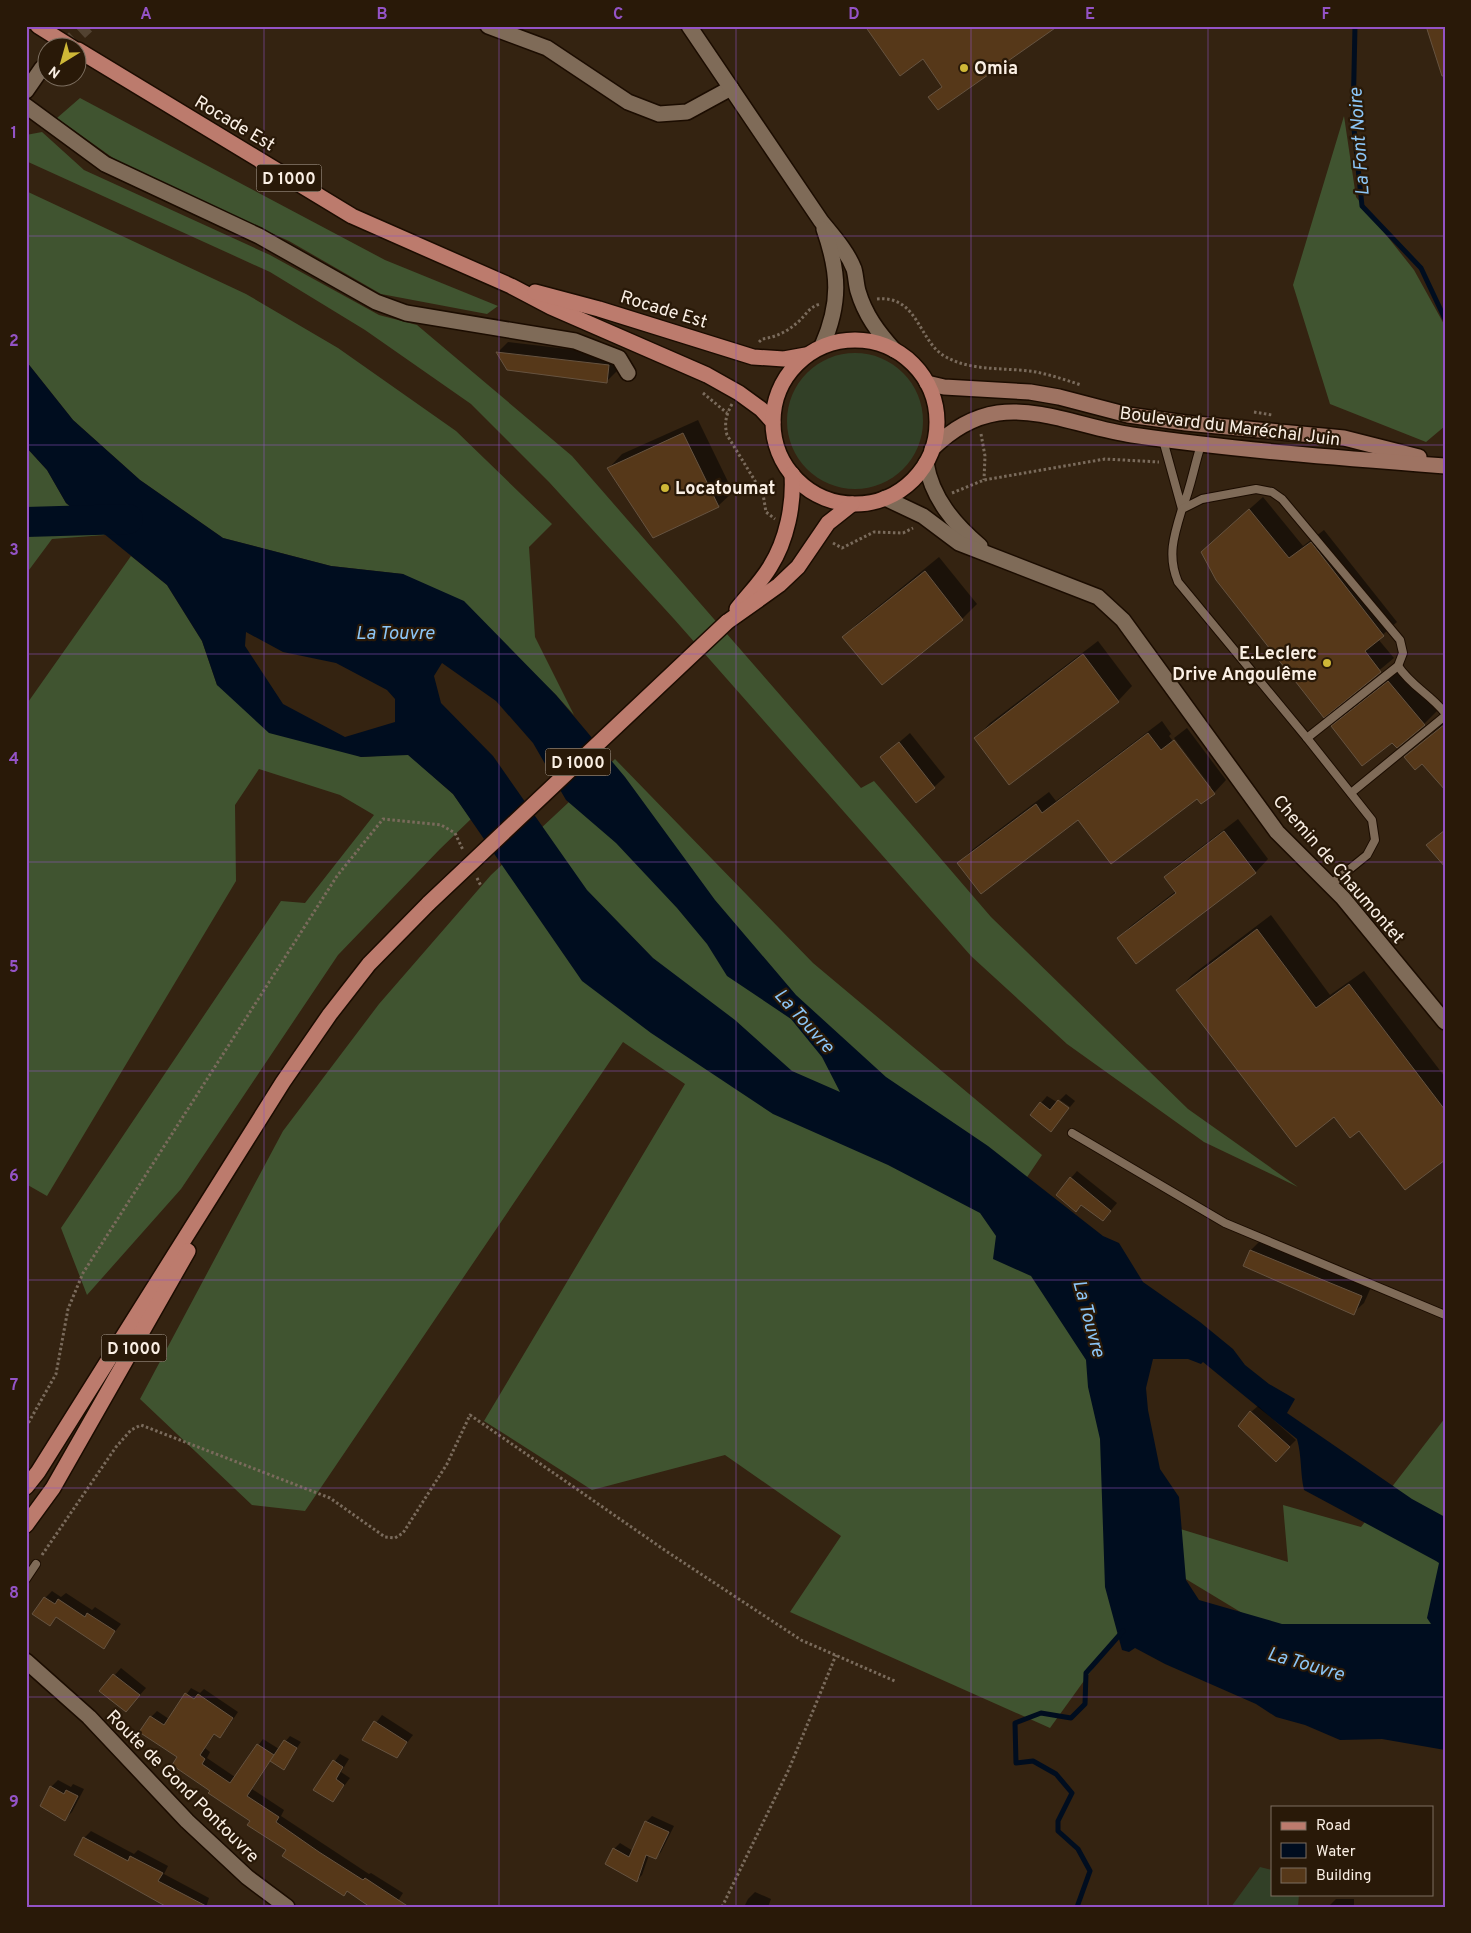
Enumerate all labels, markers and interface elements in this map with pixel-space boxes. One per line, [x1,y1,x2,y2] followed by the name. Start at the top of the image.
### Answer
[140,5,152,25] text: A
[376,5,388,25] text: B
[613,5,623,25] text: C
[848,5,860,25] text: D
[1085,5,1095,25] text: E
[1321,5,1331,25] text: F
[38,38,88,88] north arrow
[974,58,1018,81] place label: Omia
[46,61,64,81] text: N
[958,62,970,74] marker: Omia
[1344,87,1376,197] water label: La Font Noire
[190,91,279,157] street label: Rocade Est
[11,124,17,144] text: 1
[256,164,322,192] road number: D 1000
[617,286,710,335] street label: Rocade Est
[9,332,19,352] text: 2
[1118,403,1342,452] street label: Boulevard du Maréchal Juin
[675,478,775,501] place label: Locatoumat
[659,482,671,494] marker: Locatoumat
[9,541,19,561] text: 3
[356,622,435,646] water label: La Touvre
[1172,643,1317,687] place label: E.Leclerc Drive Angoulême
[1321,657,1333,669] marker: E.Leclerc Drive Angoulême
[546,749,610,776] road number: D 1000
[9,750,19,770] text: 4
[1267,791,1409,949] street label: Chemin de Chaumontet
[9,958,19,978] text: 5
[768,984,839,1059] water label: La Touvre
[9,1167,19,1187] text: 6
[1066,1277,1110,1360] water label: La Touvre
[102,1335,166,1362] road number: D 1000
[10,1376,18,1396] text: 7
[9,1584,19,1604] text: 8
[1264,1643,1347,1687] water label: La Touvre
[101,1706,263,1868] street label: Route de Gond Pontouvre
[9,1793,19,1813] text: 9
[1271,1806,1434,1896] legend
[1316,1817,1351,1836] text: Road
[1316,1843,1356,1862] text: Water
[1316,1867,1371,1886] text: Building

